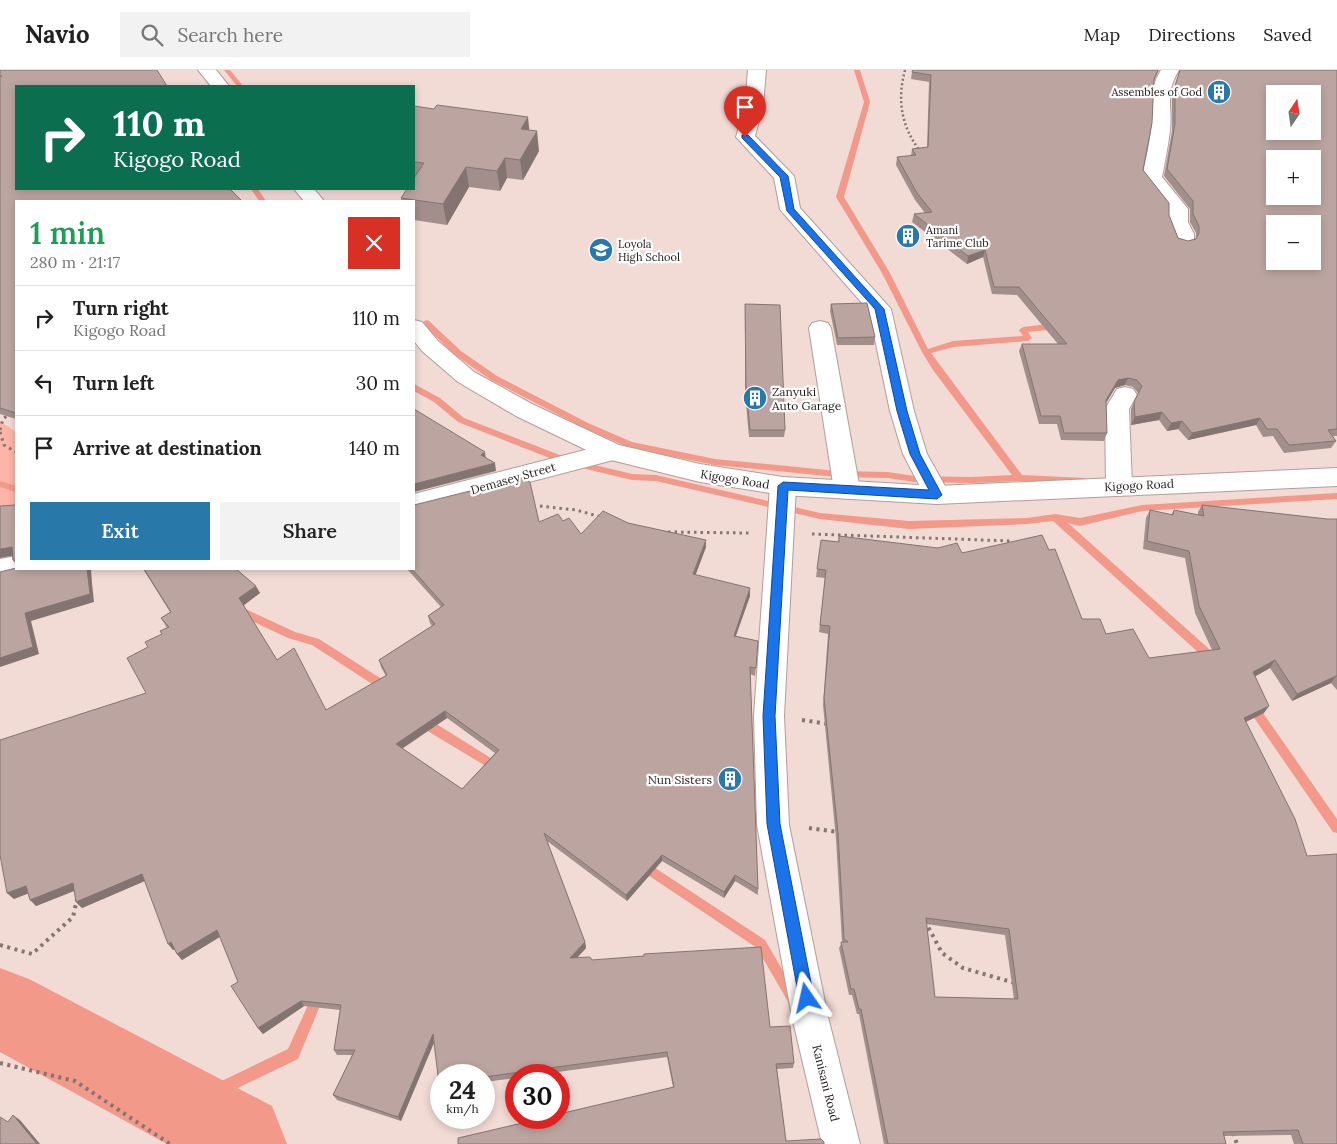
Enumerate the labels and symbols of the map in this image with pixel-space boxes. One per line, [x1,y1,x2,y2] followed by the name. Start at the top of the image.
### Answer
[1206,79,1232,105] building icon: Assembles of God
[1110,85,1202,99] place label: Assembles of God
[1266,85,1321,140] north arrow
[724,86,766,137] pin
[895,223,921,249] building icon: Amani Tarime Club
[925,223,989,250] place label: Amani Tarime Club
[588,237,614,263] school or university icon: Loyola High School
[618,237,680,264] place label: Loyola High School
[771,384,842,413] place label: Zanyuki Auto Garage
[742,385,768,411] building icon: Zanyuki Auto Garage
[469,459,558,497] street label: Demasey Street
[699,466,771,492] street label: Kigogo Road
[1104,476,1174,494] street label: Kigogo Road
[717,766,743,792] building icon: Nun Sisters
[648,772,712,787] place label: Nun Sisters
[780,971,832,1023] position arrow
[809,1043,843,1123] street label: Kanisani Road
[505,1064,570,1129] speed limit sign: 30

